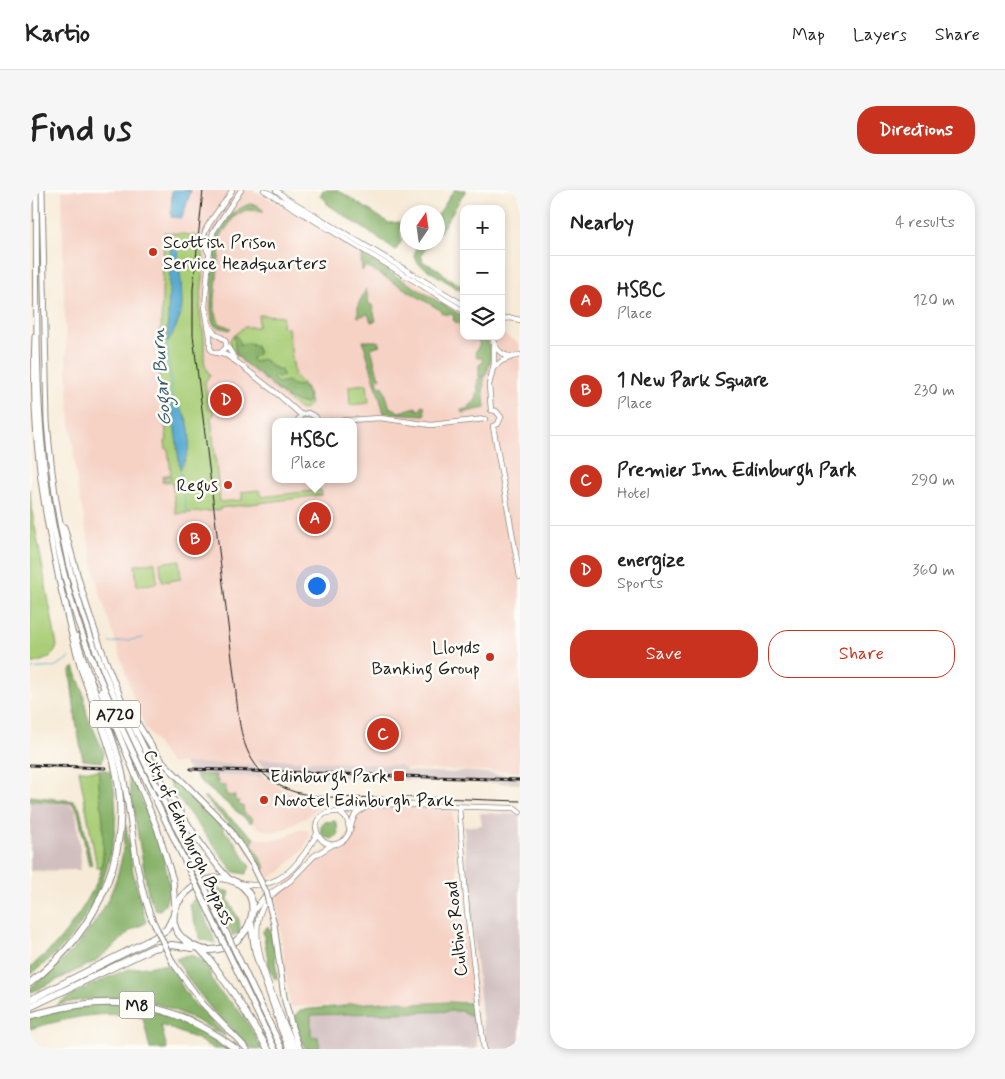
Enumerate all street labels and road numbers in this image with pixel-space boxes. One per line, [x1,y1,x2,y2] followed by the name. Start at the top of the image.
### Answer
[90,700,140,728] road number: A720
[136,746,239,930] street label: City of Edinburgh Bypass
[440,880,474,978] street label: Cultins Road
[120,992,154,1018] road number: M8

